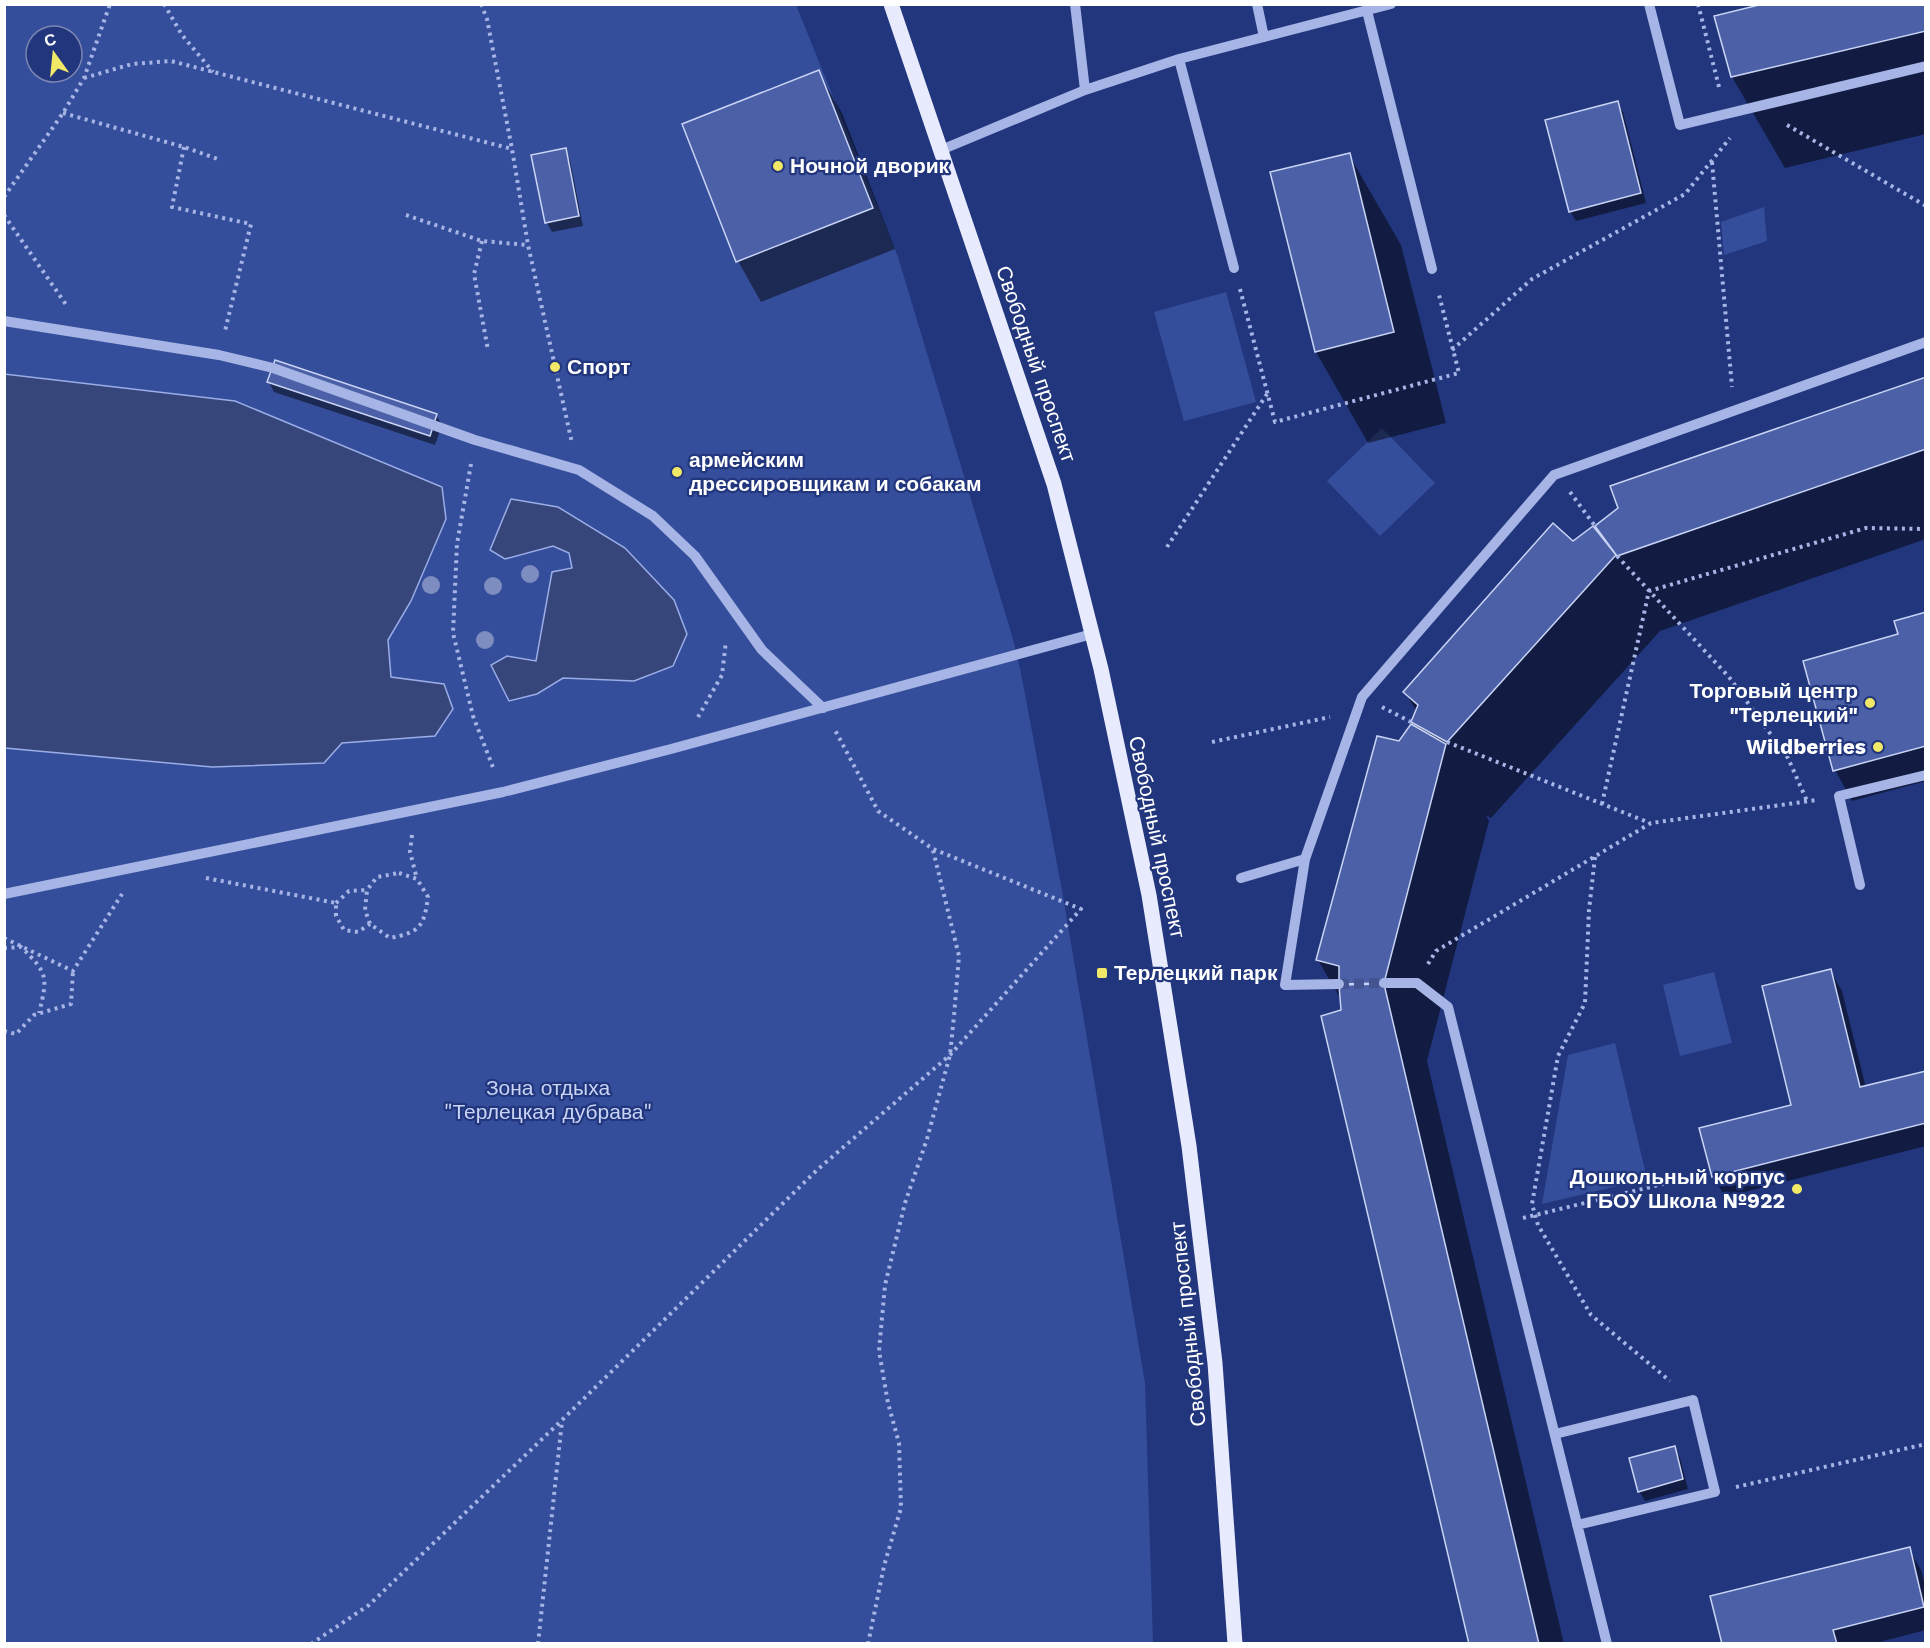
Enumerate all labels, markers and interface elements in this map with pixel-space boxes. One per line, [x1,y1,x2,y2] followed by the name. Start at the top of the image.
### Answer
[24,24,84,84] north arrow
[42,29,59,51] text: С
[790,153,950,178] place label: Ночной дворик
[771,159,785,173] marker: Ночной дворик
[991,262,1082,466] street label: Свободный проспект
[567,354,631,379] place label: Спорт
[548,360,562,374] marker: Спорт
[689,447,982,496] place label: армейским дрессировщикам и собакам
[670,465,684,479] marker: армейским дрессировщикам и собакам
[1689,678,1858,727] place label: Торговый центр "Терлецкий"
[1863,696,1877,710] marker: Торговый центр "Терлецкий"
[1124,733,1191,941] street label: Свободный проспект
[1746,734,1866,759] place label: Wildberries
[1871,740,1885,754] marker: Wildberries
[1114,960,1278,985] place label: Терлецкий парк
[1095,966,1109,980] marker: Терлецкий парк
[444,1075,652,1124] park label: Зона отдыха "Терлецкая дубрава"
[1570,1164,1785,1213] place label: Дошкольный корпус ГБОУ Школа №922
[1790,1182,1804,1196] marker: Дошкольный корпус ГБОУ Школа №922
[1164,1220,1211,1428] street label: Свободный проспект

